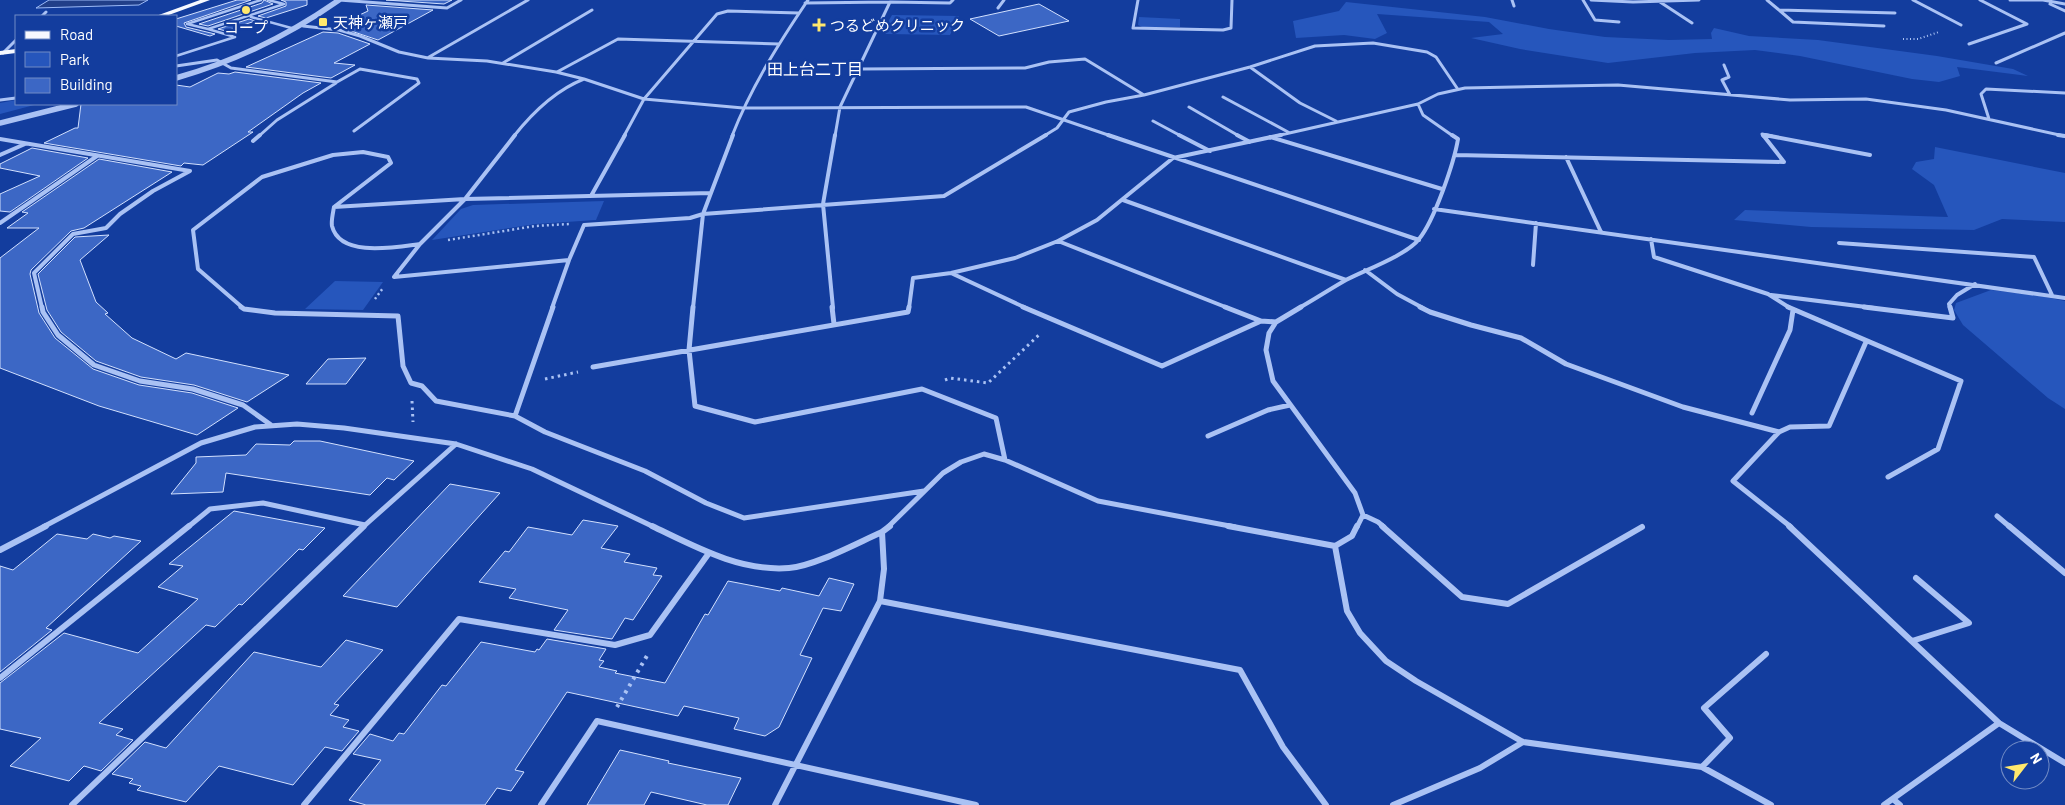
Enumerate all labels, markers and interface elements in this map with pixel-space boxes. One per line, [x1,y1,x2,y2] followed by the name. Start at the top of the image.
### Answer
[240,4,252,16] marker: コープ
[333,13,408,31] place label: 天神ヶ瀬戸
[15,15,178,105] legend
[317,16,329,28] marker: 天神ヶ瀬戸
[830,16,965,34] place label: つるどめクリニック
[224,18,268,36] place label: コープ
[812,18,826,32] marker: つるどめクリニック
[60,25,93,43] text: Road
[60,50,90,68] text: Park
[767,59,863,78] district label: 田上台二丁目
[60,75,113,93] text: Building
[2000,740,2050,790] north arrow
[2027,750,2046,766] text: N

